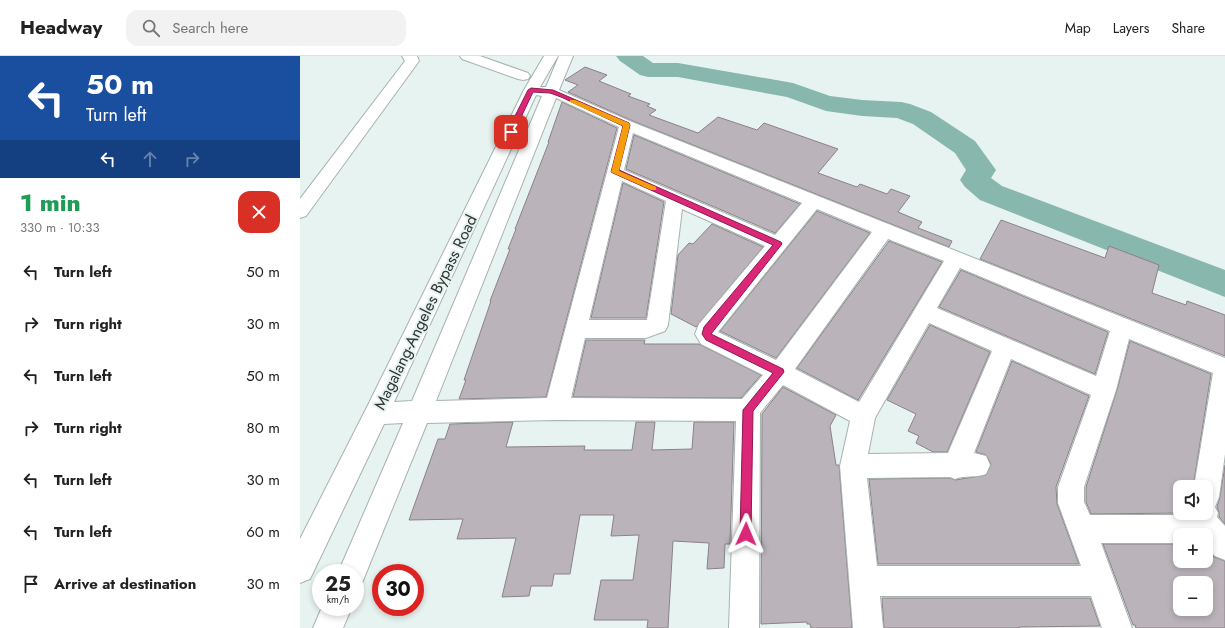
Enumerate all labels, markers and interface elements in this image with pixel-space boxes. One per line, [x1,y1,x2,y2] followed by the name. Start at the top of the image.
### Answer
[126,10,406,46] search box
[20,14,102,41] text: Headway
[140,17,162,39] icon: search
[172,17,248,39] text: Search here
[1065,18,1091,38] text: Map
[1113,18,1149,38] text: Layers
[1171,18,1205,38] text: Share
[86,64,154,105] text: 50 m
[20,72,72,124] icon: left
[86,102,146,128] text: Turn left
[494,115,528,149] pin
[500,121,522,143] icon: arrive
[97,148,119,170] icon: left
[139,148,161,170] icon: ahead
[181,148,203,170] icon: right
[20,185,81,220] text: 1 min
[238,191,280,233] button: close
[368,211,483,414] street label: Magalang-Angeles Bypass Road
[20,218,99,237] text: 330 m · 10:33
[20,261,42,283] icon: left
[54,261,112,283] text: Turn left
[246,261,280,283] text: 50 m
[20,313,42,335] icon: right
[54,313,122,335] text: Turn right
[247,313,280,335] text: 30 m
[20,365,42,387] icon: left
[54,365,112,387] text: Turn left
[246,365,280,387] text: 50 m
[20,417,42,439] icon: right
[54,417,122,439] text: Turn right
[247,417,280,439] text: 80 m
[20,469,42,491] icon: left
[54,469,112,491] text: Turn left
[247,469,280,491] text: 30 m
[1173,480,1213,616] map controls
[1173,480,1213,520] button: sound
[725,513,767,555] position arrow
[20,521,42,543] icon: left
[54,521,112,543] text: Turn left
[246,521,280,543] text: 60 m
[1173,528,1213,568] button: +
[372,564,424,616] speed limit sign: 30
[325,570,351,599] text: 25
[20,573,42,595] icon: arrive
[54,573,196,595] text: Arrive at destination
[247,573,280,595] text: 30 m
[1173,576,1213,616] button: −
[327,592,349,607] text: km/h

